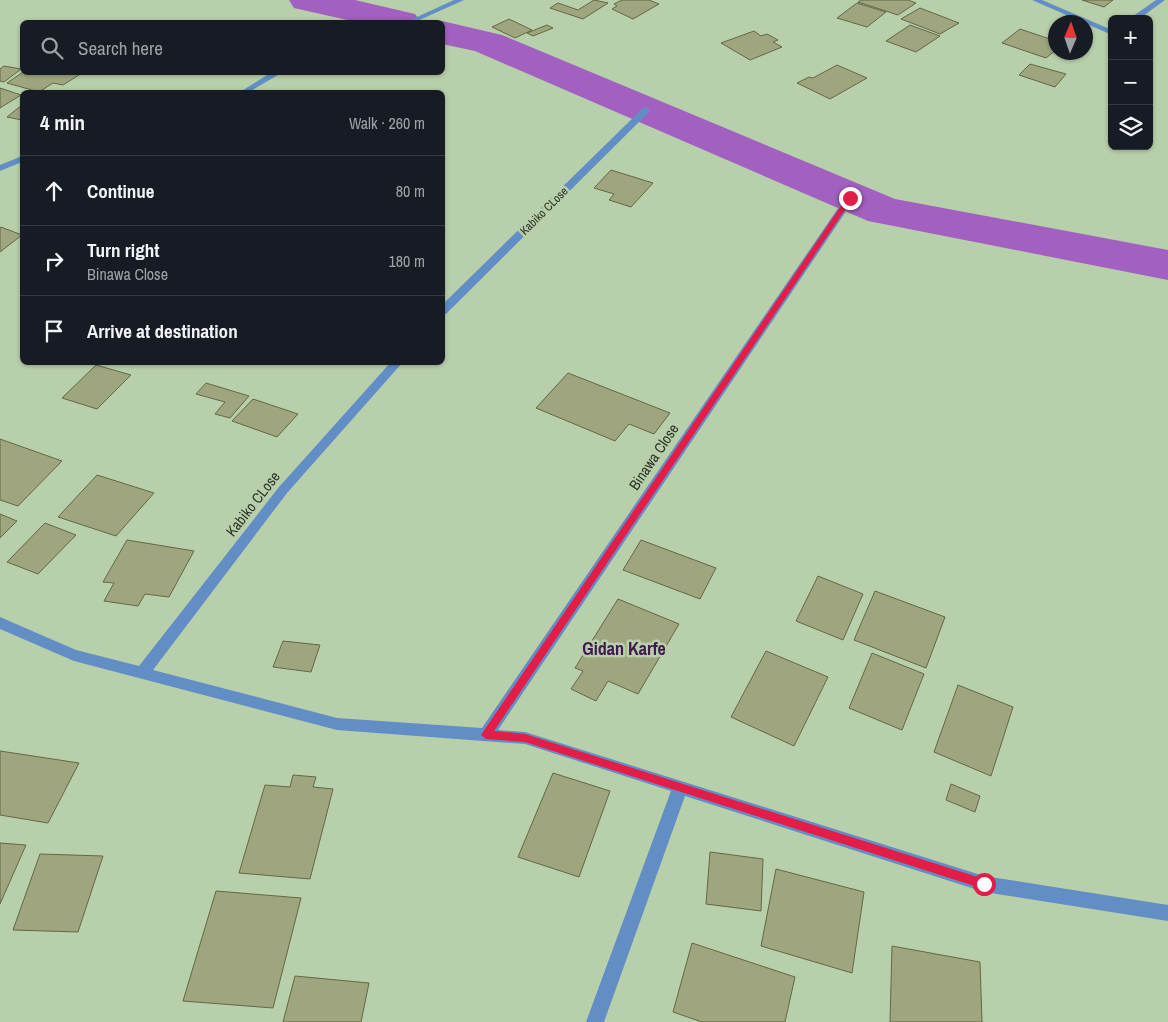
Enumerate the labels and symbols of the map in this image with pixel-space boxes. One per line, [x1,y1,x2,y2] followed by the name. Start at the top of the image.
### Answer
[1048,15,1093,60] north arrow
[516,183,572,239] street label: Kabiko CLose
[839,187,862,210] route end
[624,419,684,494] street label: Binawa Close
[221,467,285,541] street label: Kabiko CLose
[582,636,666,661] district label: Gidan Karfe
[973,873,996,896] route start

